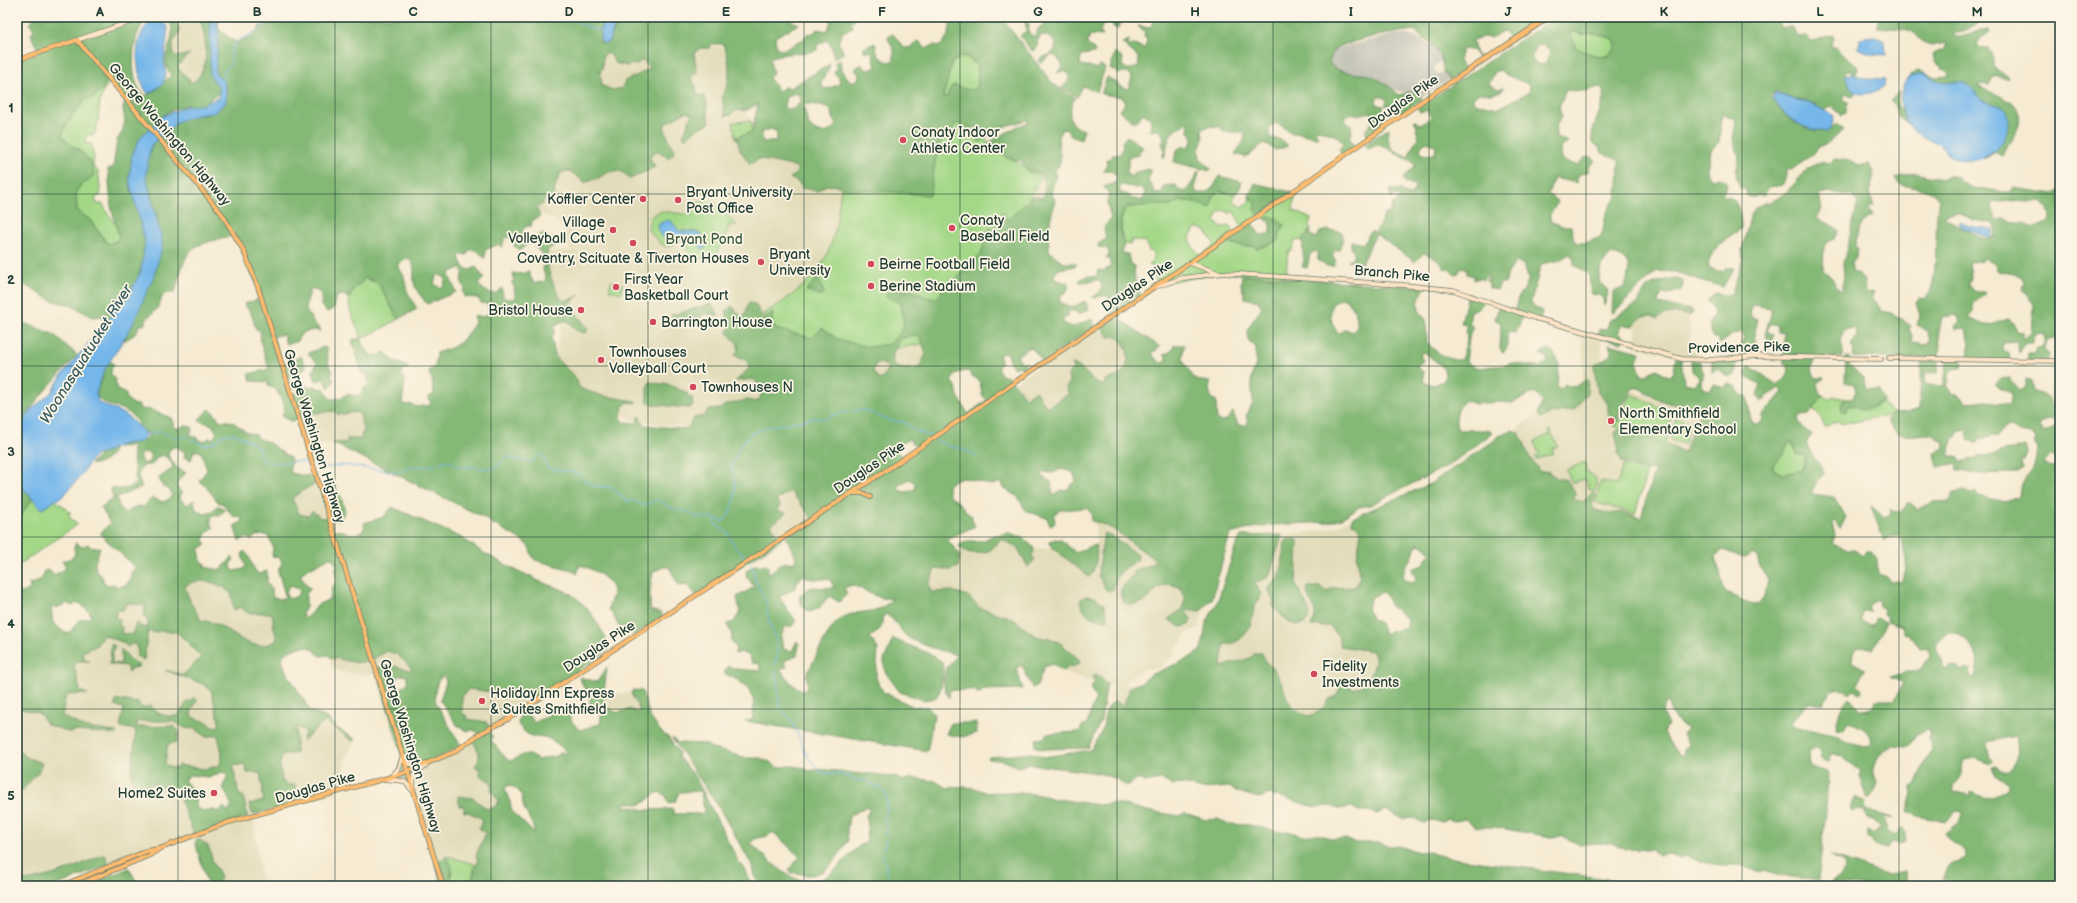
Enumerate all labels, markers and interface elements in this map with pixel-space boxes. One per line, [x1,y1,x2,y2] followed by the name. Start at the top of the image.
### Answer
[95,4,104,20] text: A
[252,4,262,20] text: B
[408,4,418,20] text: C
[564,4,574,20] text: D
[722,4,731,20] text: E
[878,4,886,20] text: F
[1033,4,1043,20] text: G
[1190,4,1200,20] text: H
[1349,4,1353,20] text: I
[1504,4,1512,20] text: J
[1660,4,1669,20] text: K
[1816,4,1824,20] text: L
[1971,4,1983,20] text: M
[105,59,235,210] street label: George Washington Highway
[1365,71,1442,132] street label: Douglas Pike
[8,100,14,116] text: 1
[911,124,1006,157] place label: Conaty Indoor Athletic Center
[898,135,908,145] marker: Conaty Indoor Athletic Center
[686,184,794,217] place label: Bryant University Post Office
[547,191,636,208] place label: Koffler Center
[638,194,648,204] marker: Koffler Center
[673,195,683,205] marker: Bryant University Post Office
[960,212,1050,245] place label: Conaty Baseball Field
[508,214,606,247] place label: Village Volleyball Court
[947,223,957,233] marker: Conaty Baseball Field
[608,225,618,235] marker: Village Volleyball Court
[665,231,743,248] park label: Bryant Pond
[628,238,638,248] marker: Coventry, Scituate & Tiverton Houses
[769,246,831,279] place label: Bryant University
[517,250,749,267] place label: Coventry, Scituate & Tiverton Houses
[1098,255,1176,315] street label: Douglas Pike
[879,256,1010,273] place label: Beirne Football Field
[756,257,766,267] marker: Bryant University
[866,259,876,269] marker: Beirne Football Field
[1353,262,1431,285] street label: Branch Pike
[624,271,729,304] place label: First Year Basketball Court
[7,272,15,288] text: 2
[879,278,976,295] place label: Berine Stadium
[36,280,138,427] water label: Woonasquatucket River
[866,281,876,291] marker: Berine Stadium
[611,282,621,292] marker: First Year Basketball Court
[488,302,573,319] place label: Bristol House
[576,305,586,315] marker: Bristol House
[661,314,772,331] place label: Barrington House
[648,317,658,327] marker: Barrington House
[1688,338,1790,357] street label: Providence Pike
[609,344,707,377] place label: Townhouses Volleyball Court
[280,347,349,526] street label: George Washington Highway
[596,355,606,365] marker: Townhouses Volleyball Court
[701,379,793,396] place label: Townhouses N
[688,382,698,392] marker: Townhouses N
[1619,405,1737,438] place label: North Smithfield Elementary School
[1606,416,1616,426] marker: North Smithfield Elementary School
[830,437,908,497] street label: Douglas Pike
[7,444,15,460] text: 3
[7,616,15,632] text: 4
[560,617,638,676] street label: Douglas Pike
[376,657,445,836] street label: George Washington Highway
[1322,658,1399,691] place label: Fidelity Investments
[1309,669,1319,679] marker: Fidelity Investments
[490,685,615,718] place label: Holiday Inn Express & Suites Smithfield
[477,696,487,706] marker: Holiday Inn Express & Suites Smithfield
[273,768,357,807] street label: Douglas Pike
[118,785,206,802] place label: Home2 Suites
[7,788,15,804] text: 5
[209,788,219,798] marker: Home2 Suites

